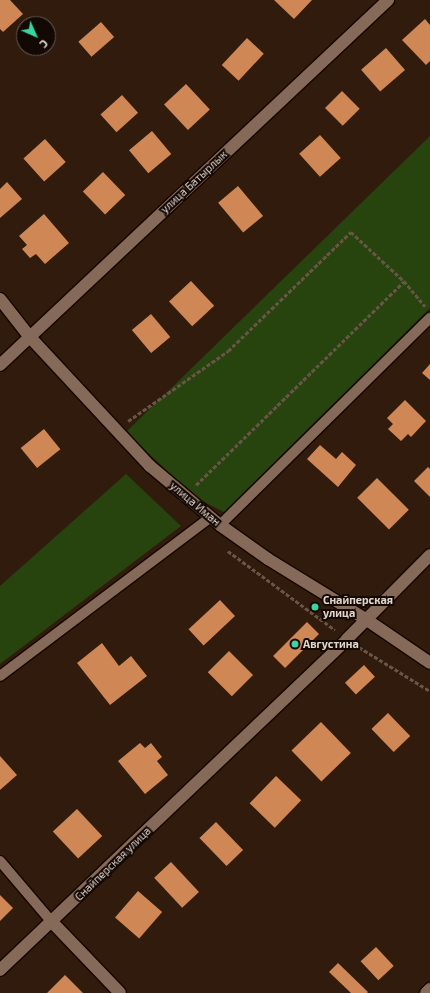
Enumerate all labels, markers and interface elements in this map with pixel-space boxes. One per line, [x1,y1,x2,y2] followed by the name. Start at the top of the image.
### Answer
[16,16,56,56] north arrow
[37,37,51,51] text: С
[158,148,230,216] street label: улица Батырлык
[167,479,223,529] street label: улица Иман
[323,594,393,620] place label: Снайперская улица
[310,602,320,612] marker: Снайперская улица
[303,637,359,651] place label: Августина
[290,639,300,649] marker: Августина
[72,824,154,904] street label: Снайперская улица

